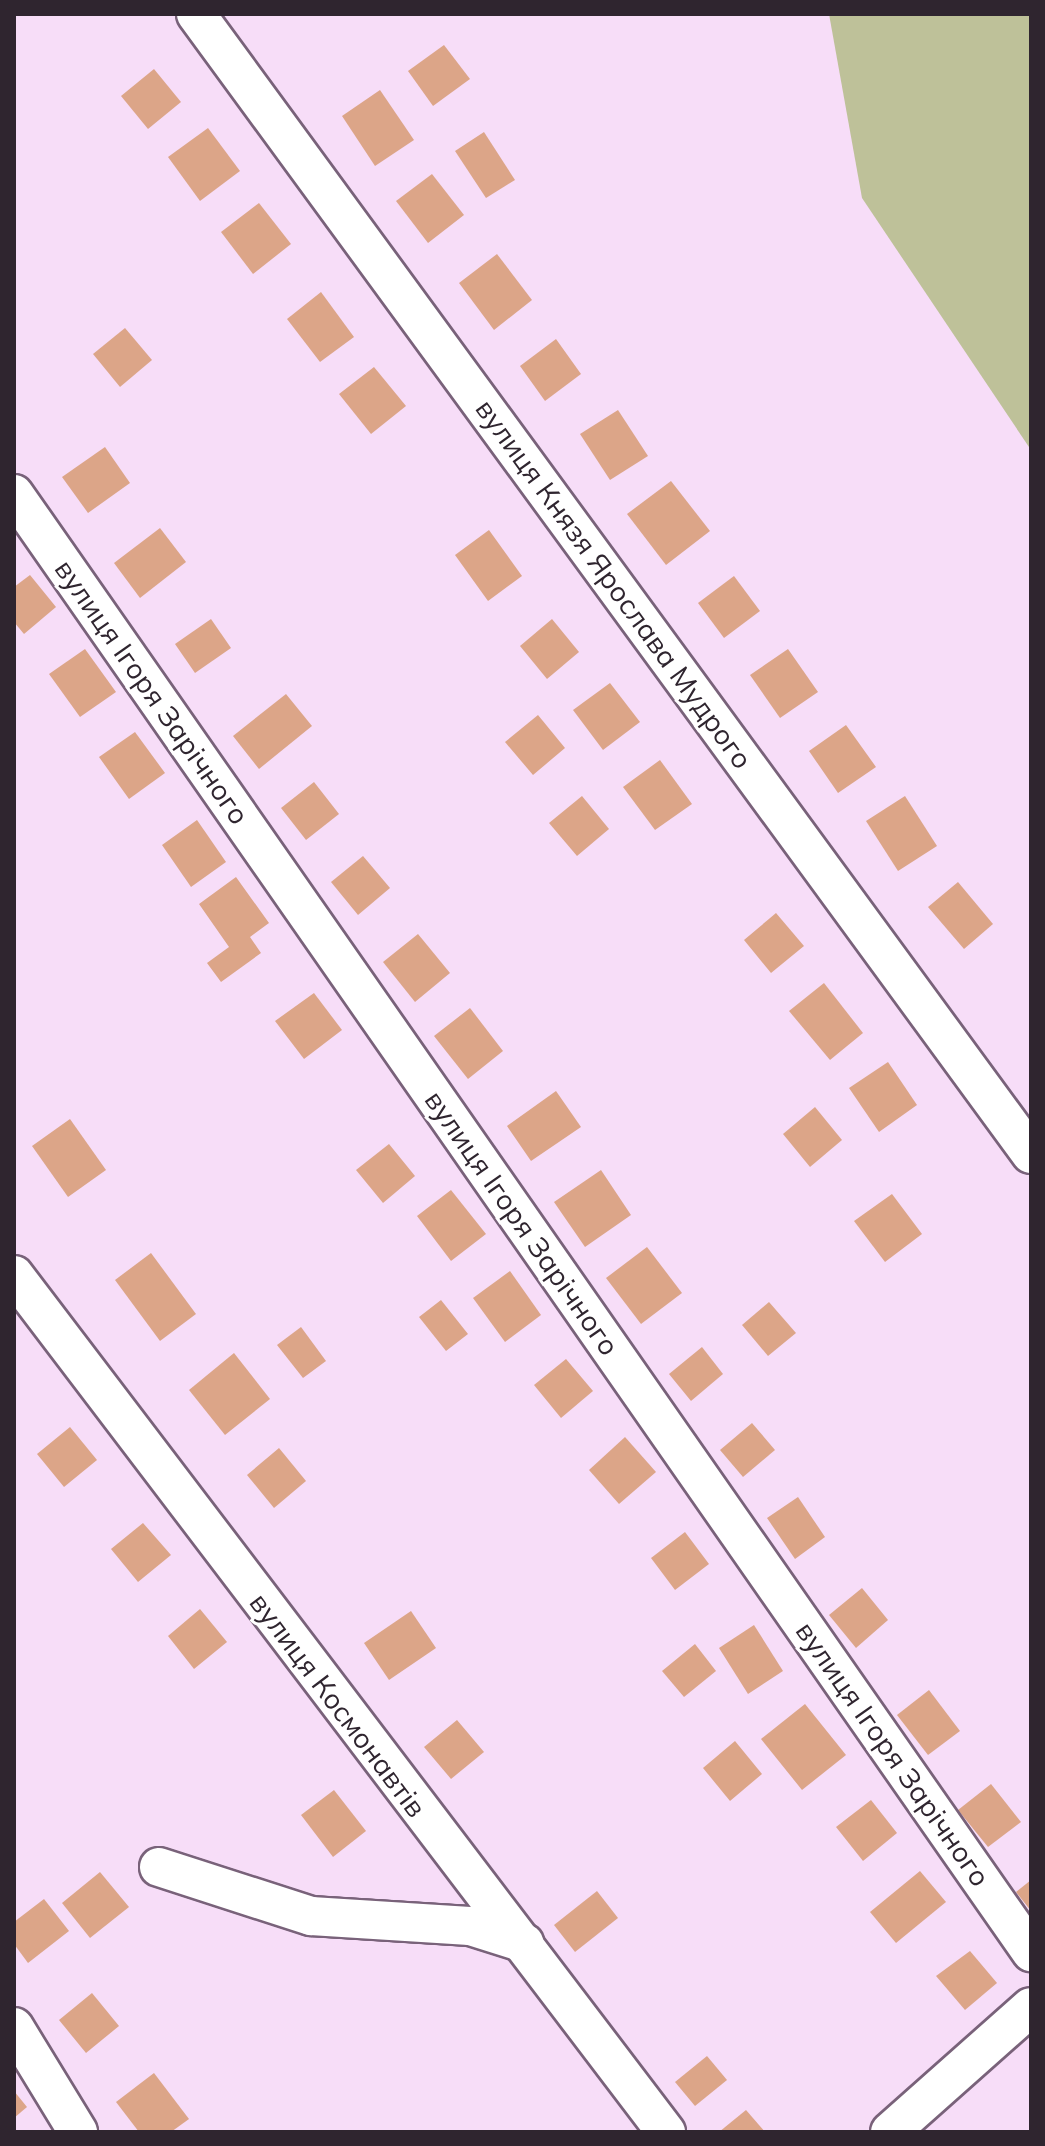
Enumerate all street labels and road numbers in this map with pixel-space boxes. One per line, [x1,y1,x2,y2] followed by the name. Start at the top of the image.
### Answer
[469,393,759,775] street label: вулиця Князя Ярослава Мудрого
[48,553,256,831] street label: вулиця Ігоря Зарічного
[418,1084,626,1362] street label: вулиця Ігоря Зарічного
[243,1586,433,1824] street label: вулиця Космонавтів
[789,1615,997,1893] street label: вулиця Ігоря Зарічного

